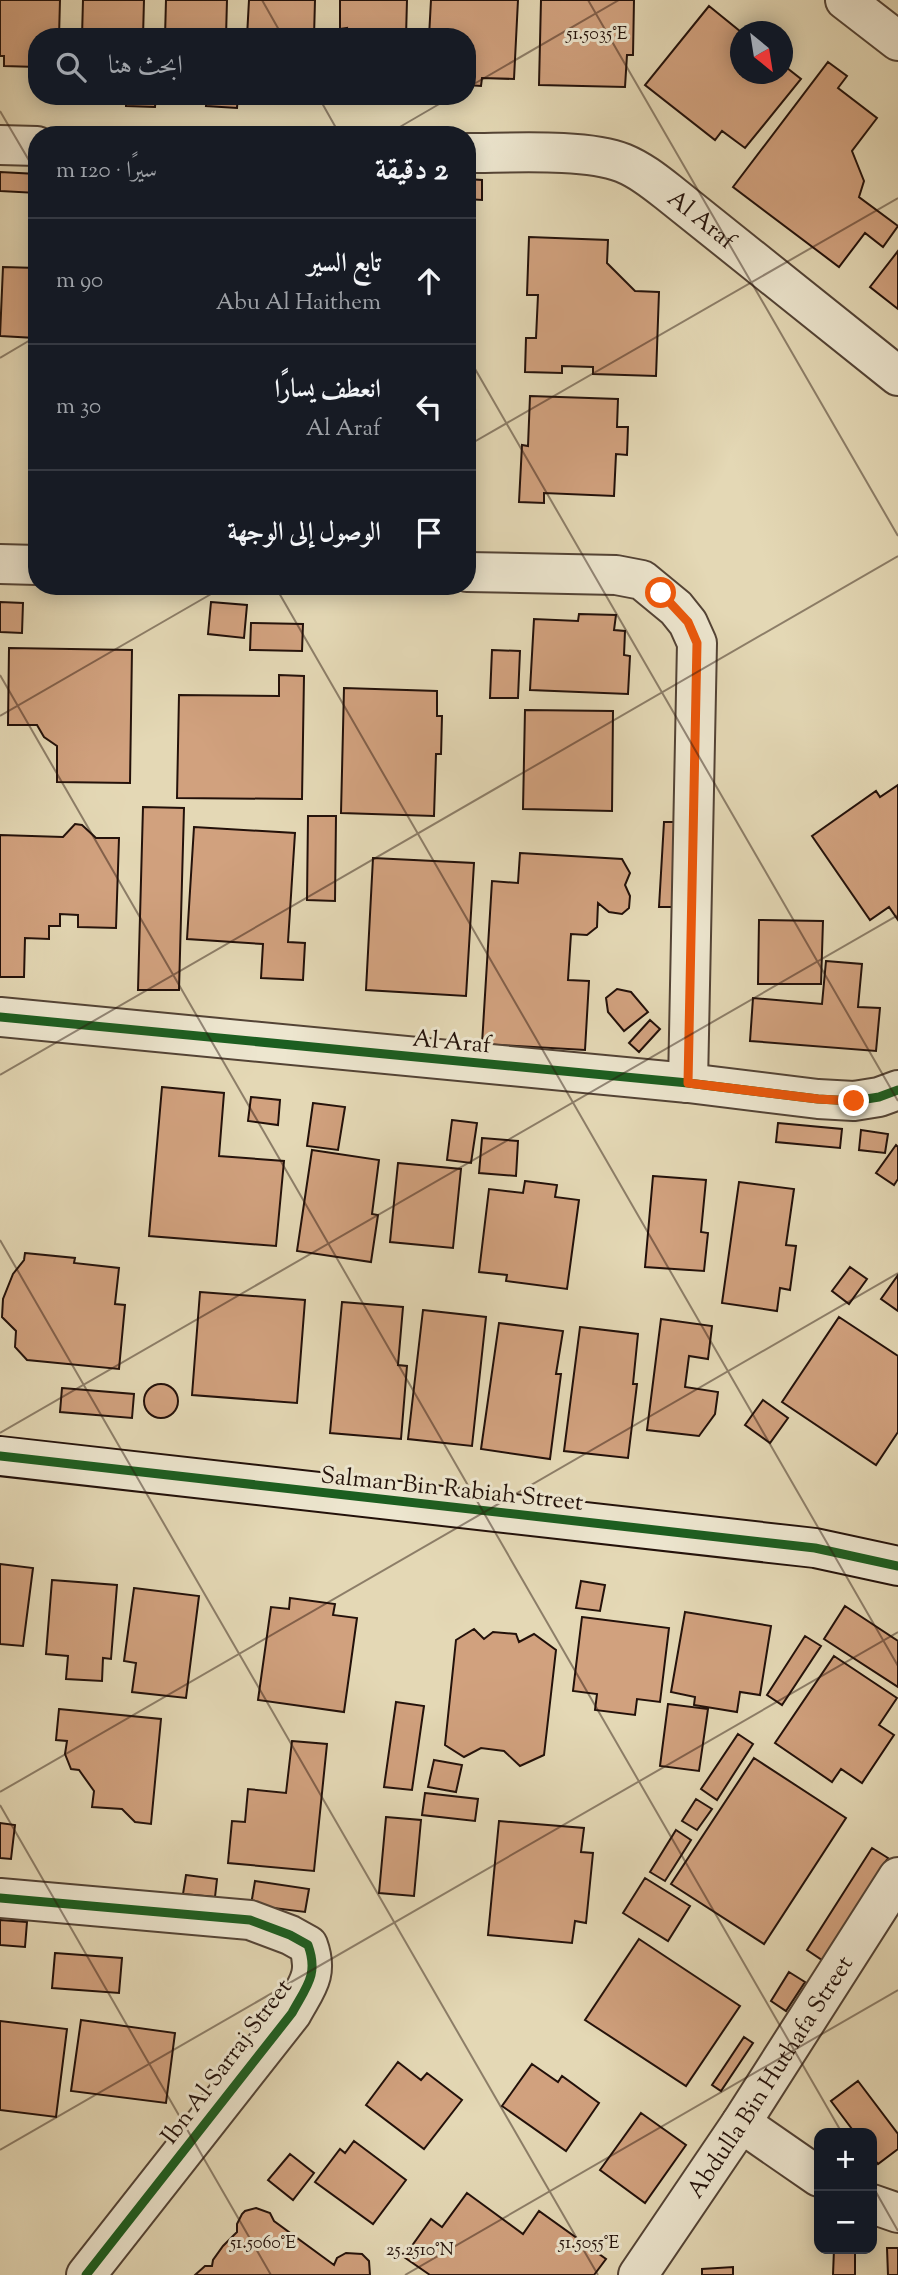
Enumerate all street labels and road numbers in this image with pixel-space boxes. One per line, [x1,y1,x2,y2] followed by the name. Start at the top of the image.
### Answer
[659,183,743,259] street label: Al Araf
[411,1023,494,1064] street label: Al Araf
[319,1459,585,1521] street label: Salman Bin Rabiah Street
[680,1950,862,2206] street label: Abdulla Bin Huthafa Street
[154,1972,301,2152] street label: Ibn Al Sarraj Street

